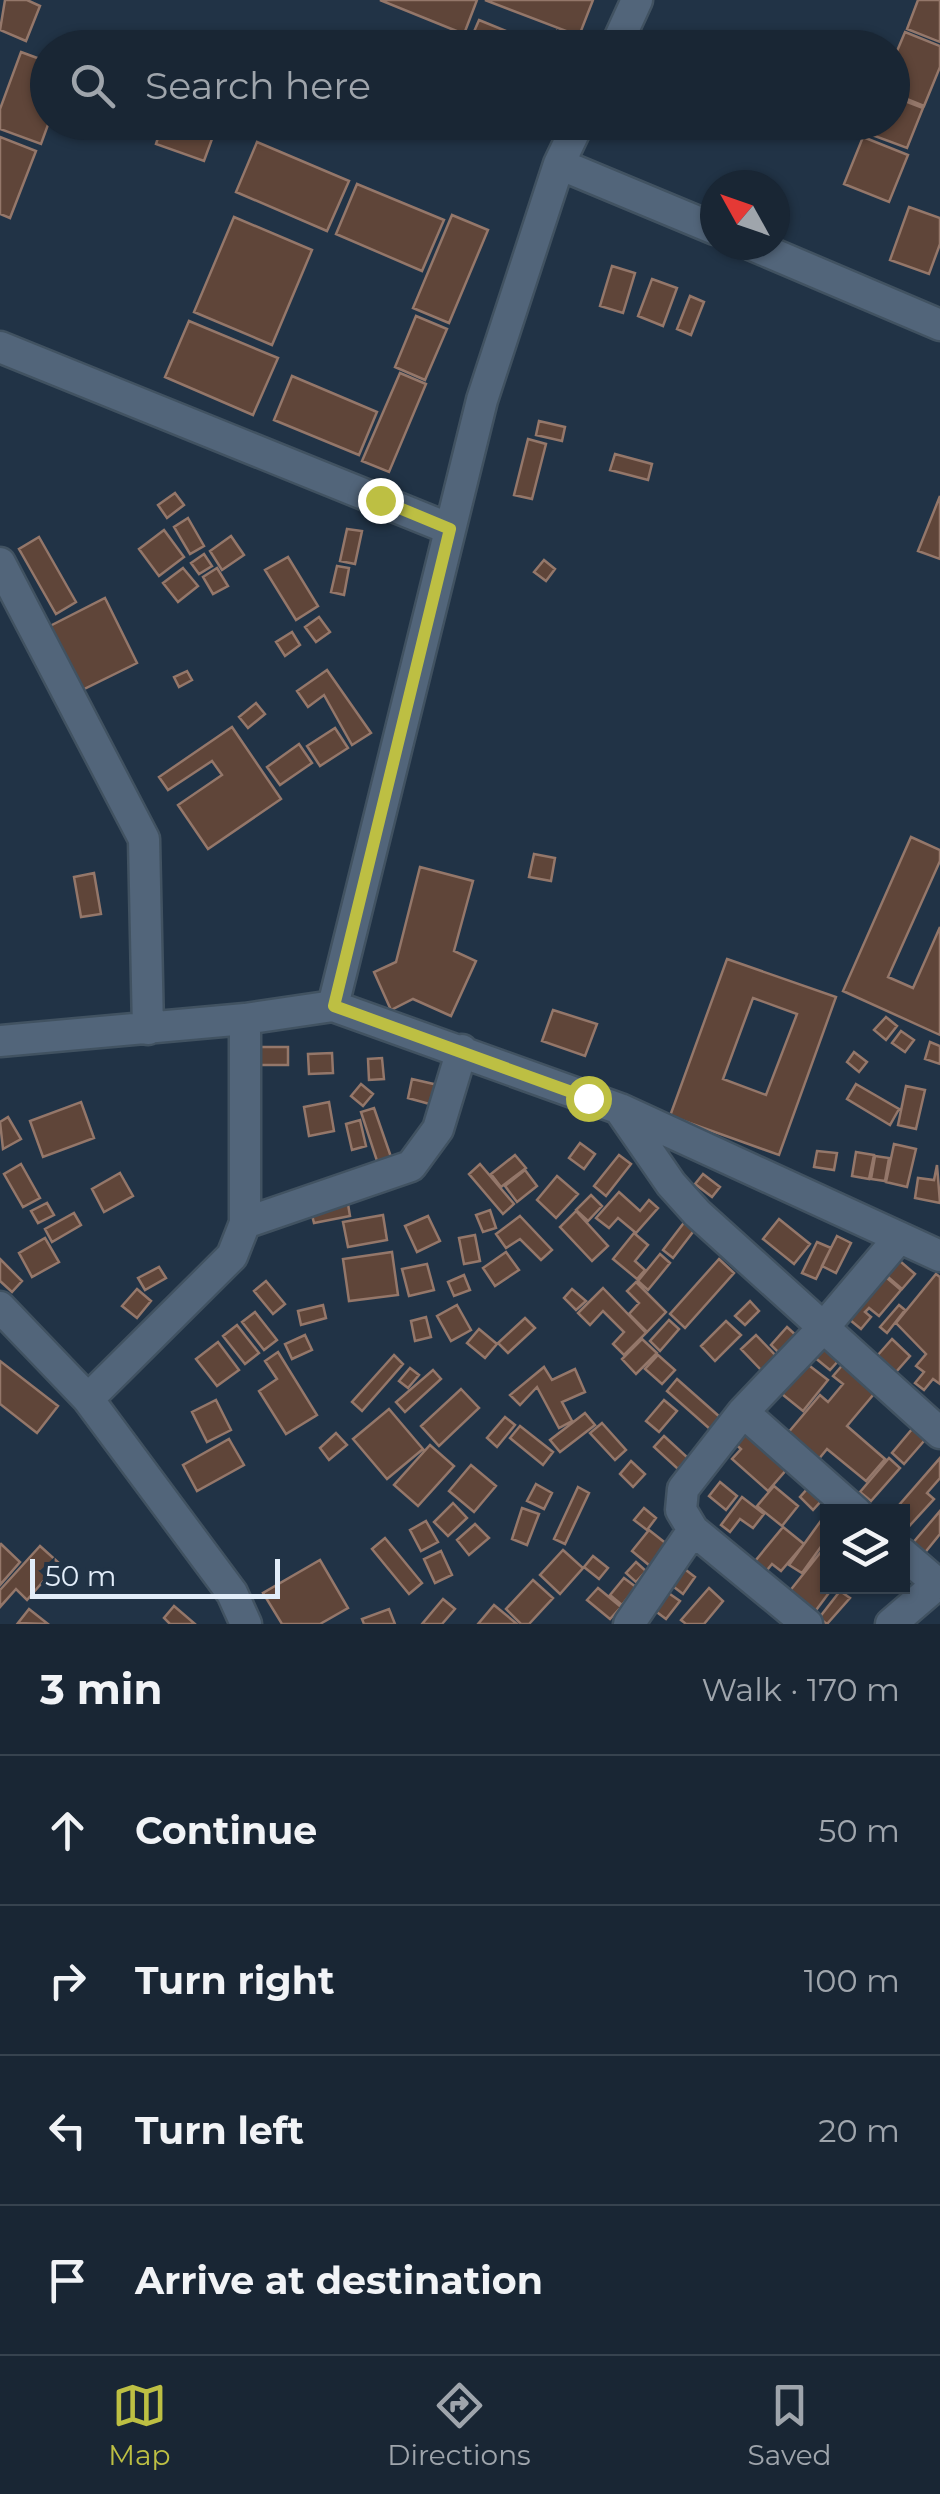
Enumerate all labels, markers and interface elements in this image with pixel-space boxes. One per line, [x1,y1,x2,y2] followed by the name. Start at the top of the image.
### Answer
[30,30,910,140] search box
[65,58,120,113] icon: search
[145,62,371,109] text: Search here
[700,170,790,260] north arrow
[358,478,404,524] route end
[566,1076,612,1122] route start
[820,1504,910,1594] map controls
[820,1504,910,1594] button: layers
[30,1554,280,1598] scale bar
[45,1559,116,1593] text: 50 m
[40,1663,162,1715] text: 3 min
[701,1670,900,1709] text: Walk · 170 m
[40,1803,95,1858] icon: ahead
[135,1807,317,1854] text: Continue
[818,1811,900,1850] text: 50 m
[40,1953,95,2008] icon: right
[135,1957,334,2004] text: Turn right
[804,1961,900,2000] text: 100 m
[40,2103,95,2158] icon: left
[135,2107,304,2154] text: Turn left
[818,2111,900,2150] text: 20 m
[40,2253,95,2308] icon: arrive
[135,2257,543,2304] text: Arrive at destination
[108,2378,171,2472] tab: Map
[387,2378,531,2472] tab: Directions
[747,2378,832,2472] tab: Saved

